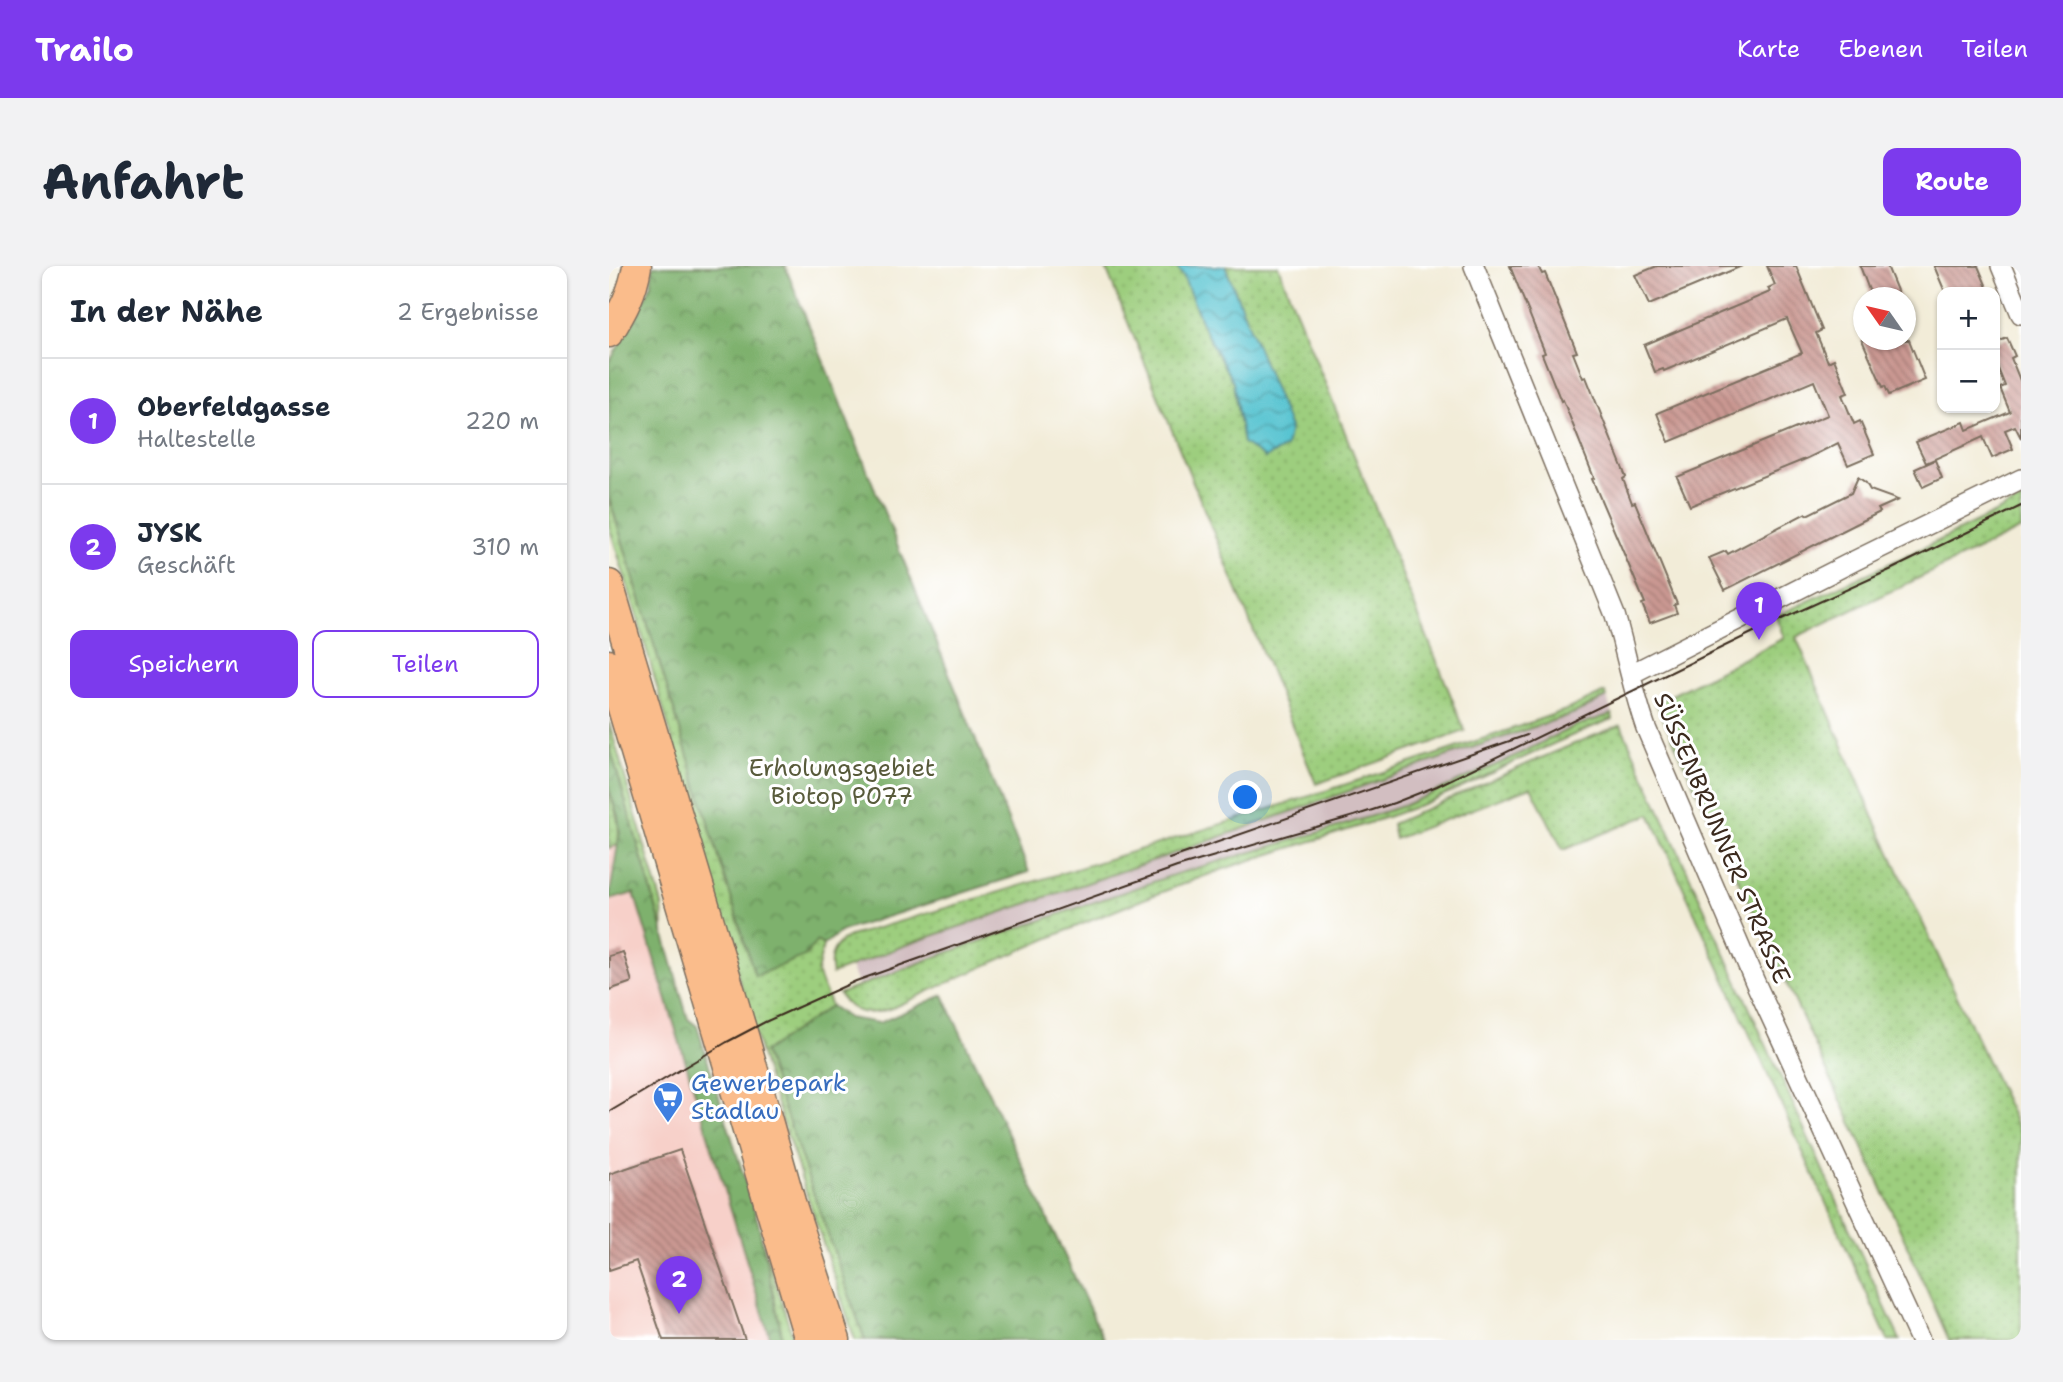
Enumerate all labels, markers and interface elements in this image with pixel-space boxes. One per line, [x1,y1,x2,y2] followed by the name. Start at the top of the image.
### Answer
[35,27,134,72] text: Trailo
[1737,33,1800,65] text: Karte
[1838,33,1923,65] text: Ebenen
[1961,33,2028,65] text: Teilen
[1883,148,2021,216] button: Route
[42,149,244,215] text: Anfahrt
[1853,287,1916,350] north arrow
[1937,287,2000,413] map controls
[1937,287,2000,350] button: +
[70,291,263,332] text: In der Nähe
[397,297,539,327] text: 2 Ergebnisse
[1937,350,2000,413] button: −
[137,389,331,424] text: Oberfeldgasse
[88,406,98,436] text: 1
[465,406,539,436] text: 220 m
[137,424,256,454] text: Haltestelle
[137,515,202,550] text: JYSK
[85,532,101,562] text: 2
[471,532,539,562] text: 310 m
[137,550,236,580] text: Geschäft
[1736,582,1782,640] pin: 1
[70,630,298,698] button: Speichern
[312,630,539,698] button: Teilen
[1646,688,1798,988] street label: SÜSSENBRUNNER STRASSE
[749,752,935,812] park label: Erholungsgebiet Biotop P077
[1228,780,1262,814] your location
[691,1067,847,1127] place label: Gewerbepark Stadlau
[651,1080,685,1124] supermarket icon: Gewerbepark Stadlau
[656,1256,702,1314] pin: 2

